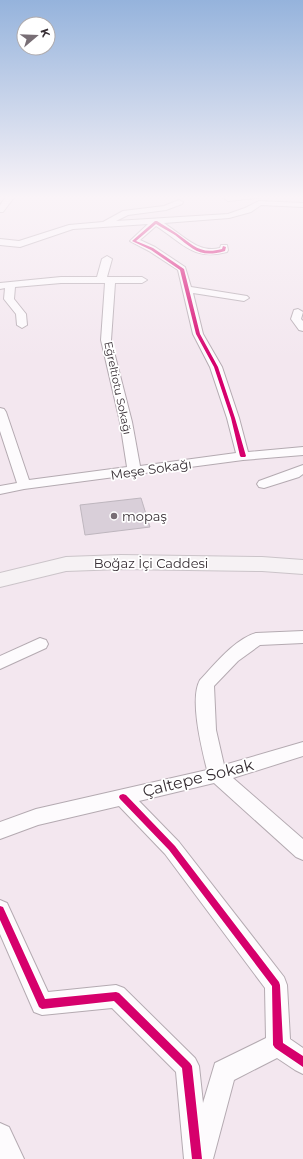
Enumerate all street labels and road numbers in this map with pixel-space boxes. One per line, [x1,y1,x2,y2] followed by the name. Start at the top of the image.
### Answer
[101,340,135,436] street label: Eğreltiotu Sokağı
[109,455,193,483] street label: Meşe Sokağı
[94,555,208,571] street label: Boğaz İçi Caddesi
[141,755,256,801] street label: Çaltepe Sokak

